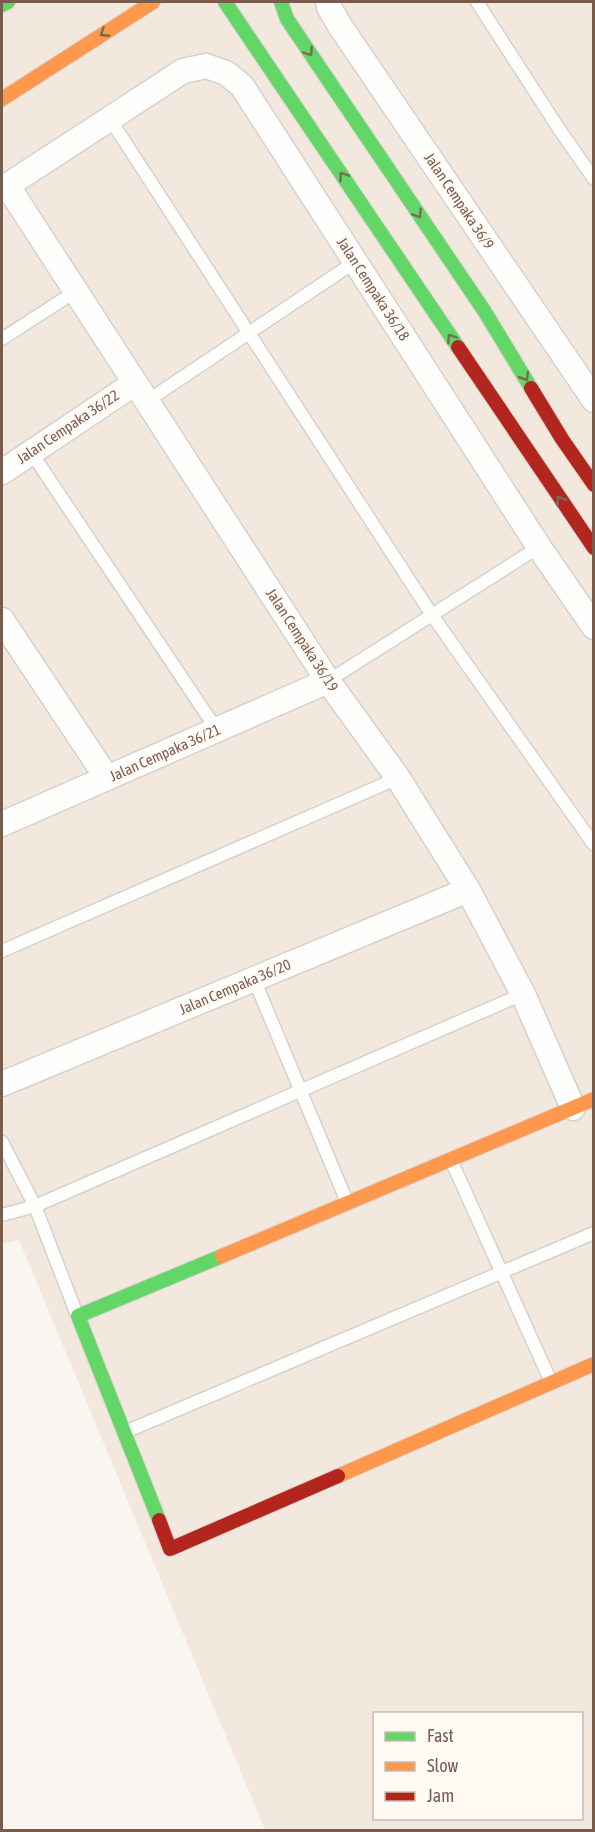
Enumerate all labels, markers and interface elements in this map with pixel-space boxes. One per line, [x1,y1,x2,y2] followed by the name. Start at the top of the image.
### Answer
[100,26,111,37] one-way arrow
[302,46,313,57] one-way arrow
[421,149,498,252] street label: Jalan Cempaka 36/9
[339,172,350,183] one-way arrow
[411,208,423,218] one-way arrow
[334,234,413,343] street label: Jalan Cempaka 36/18
[447,334,458,345] one-way arrow
[517,371,529,381] one-way arrow
[13,386,122,467] street label: Jalan Cempaka 36/22
[556,496,567,507] one-way arrow
[263,585,342,694] street label: Jalan Cempaka 36/19
[107,720,223,785] street label: Jalan Cempaka 36/21
[177,955,293,1018] street label: Jalan Cempaka 36/20
[373,1712,583,1820] legend
[427,1725,454,1746] text: Fast
[427,1755,458,1776] text: Slow
[427,1785,454,1806] text: Jam

